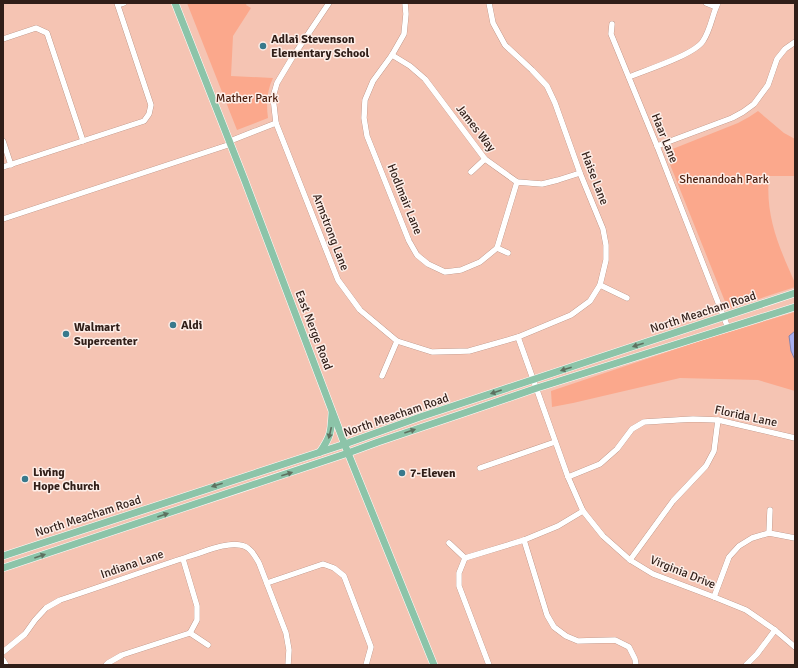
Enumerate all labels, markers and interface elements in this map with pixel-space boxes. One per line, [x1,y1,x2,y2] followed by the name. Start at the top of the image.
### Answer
[271,32,370,61] place label: Adlai Stevenson Elementary School
[258,41,268,51] marker: Adlai Stevenson Elementary School
[216,91,278,106] park label: Mather Park
[452,102,499,155] street label: James Way
[648,111,681,165] street label: Haar Lane
[577,149,612,207] street label: Haise Lane
[384,162,426,237] street label: Hodlmair Lane
[679,172,769,187] park label: Shenandoah Park
[309,191,352,273] street label: Armstrong Lane
[291,288,336,372] street label: East Nerge Road
[648,288,758,337] street label: North Meacham Road
[181,318,202,333] place label: Aldi
[74,320,138,349] place label: Walmart Supercenter
[168,320,178,330] marker: Aldi
[61,329,71,339] marker: Walmart Supercenter
[632,342,644,348] one-way arrow
[560,366,572,372] one-way arrow
[490,389,502,395] one-way arrow
[342,390,451,441] street label: North Meacham Road
[713,403,779,430] street label: Florida Lane
[326,426,332,439] one-way arrow
[404,428,416,434] one-way arrow
[33,465,100,494] place label: Living Hope Church
[410,466,456,481] place label: 7-Eleven
[397,468,407,478] marker: 7-Eleven
[281,470,293,476] one-way arrow
[20,474,30,484] marker: Living Hope Church
[211,483,223,489] one-way arrow
[33,492,143,541] street label: North Meacham Road
[158,511,170,517] one-way arrow
[99,547,166,582] street label: Indiana Lane
[34,553,46,559] one-way arrow
[648,553,718,592] street label: Virginia Drive

